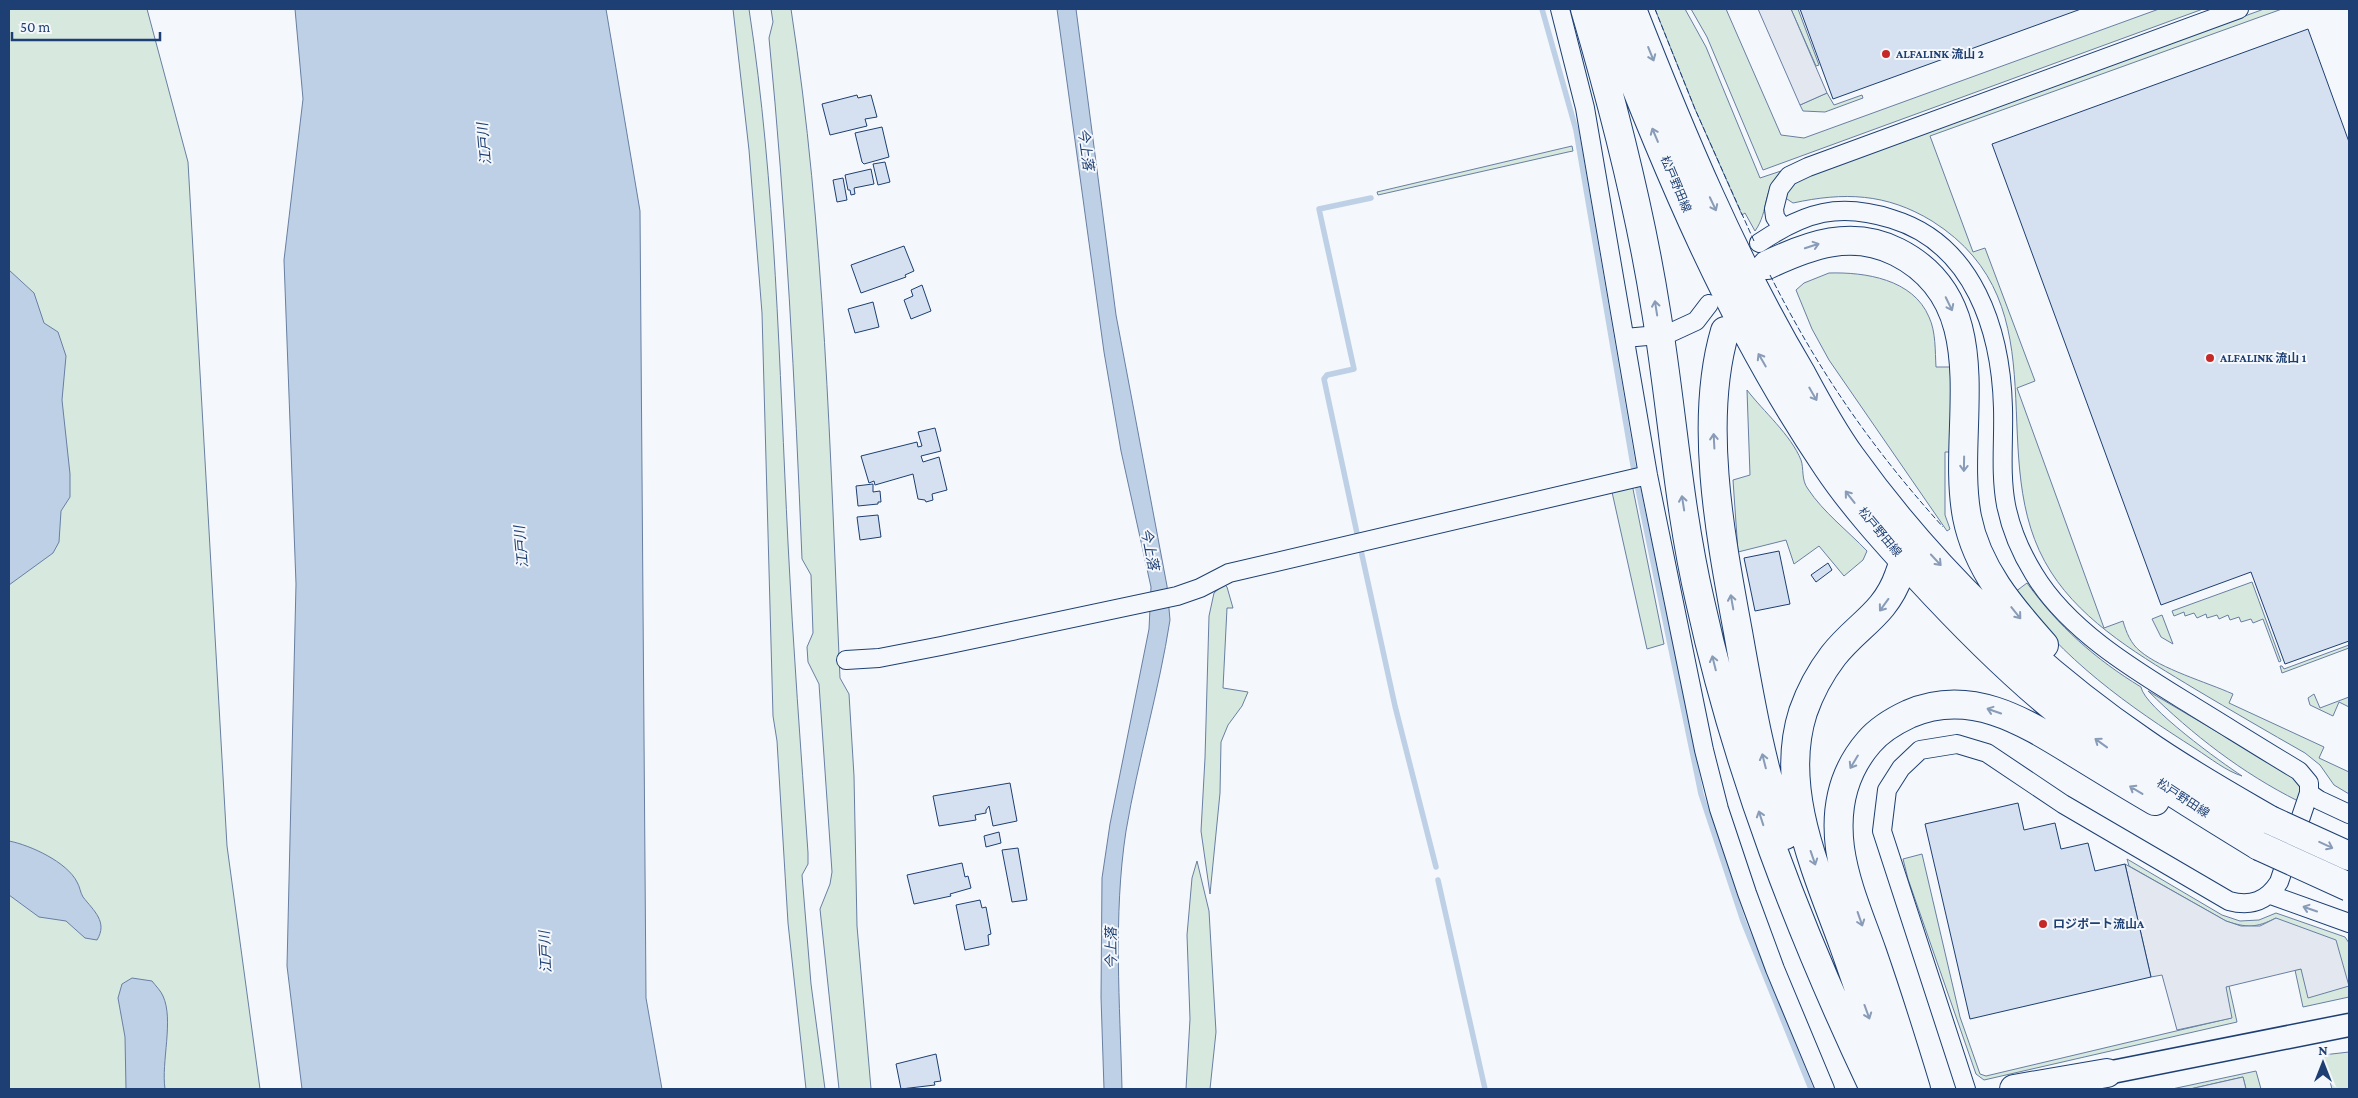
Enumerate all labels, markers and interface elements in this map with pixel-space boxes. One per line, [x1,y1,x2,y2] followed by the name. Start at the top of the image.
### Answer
[12,10,160,42] scale bar
[20,19,50,35] text: 50 m
[1646,46,1656,61] one-way arrow
[1895,47,1984,61] place label: ALFALINK 流山 2
[1880,48,1892,60] marker: ALFALINK 流山 2
[474,120,494,166] water label: 江戸川
[1075,127,1097,173] water label: 今上落
[1650,128,1659,143] one-way arrow
[1658,154,1694,214] street label: 松戸野田線
[1709,196,1718,211] one-way arrow
[1804,241,1819,250] one-way arrow
[1944,296,1954,311] one-way arrow
[1650,300,1660,316] one-way arrow
[2219,351,2307,365] place label: ALFALINK 流山 1
[2204,352,2216,364] marker: ALFALINK 流山 1
[1757,353,1767,368] one-way arrow
[1808,387,1818,401] one-way arrow
[1709,433,1719,449] one-way arrow
[1959,455,1969,471] one-way arrow
[1845,490,1856,503] one-way arrow
[1677,496,1687,512] one-way arrow
[1855,505,1905,559] street label: 松戸野田線
[511,523,531,569] water label: 江戸川
[1138,527,1162,573] water label: 今上落
[1930,554,1942,566] one-way arrow
[1727,594,1737,610] one-way arrow
[1878,598,1889,611] one-way arrow
[2011,606,2022,619] one-way arrow
[1709,655,1718,671] one-way arrow
[1987,706,2002,715] one-way arrow
[2094,738,2108,748] one-way arrow
[1759,754,1769,770] one-way arrow
[1849,755,1859,769] one-way arrow
[2154,776,2212,820] street label: 松戸野田線
[2129,784,2143,794] one-way arrow
[1755,811,1765,827] one-way arrow
[2318,841,2333,851] one-way arrow
[1808,850,1818,866] one-way arrow
[2302,903,2318,913] one-way arrow
[1856,911,1866,927] one-way arrow
[2053,917,2145,931] place label: ロジポート流山A
[2037,918,2049,930] marker: ロジポート流山A
[1103,925,1119,969] water label: 今上落
[536,929,554,973] water label: 江戸川
[1863,1003,1872,1019] one-way arrow
[2298,1038,2348,1088] north arrow
[2318,1042,2328,1058] text: N

